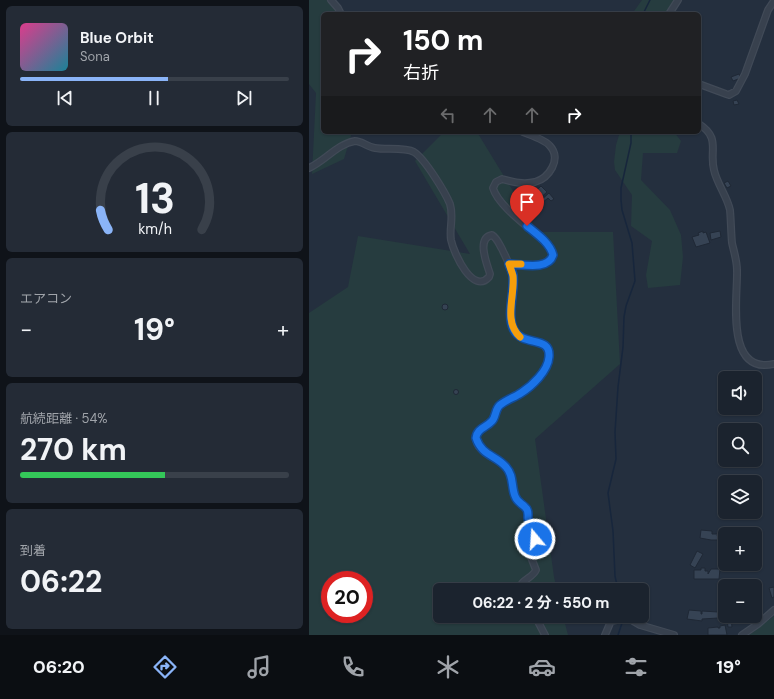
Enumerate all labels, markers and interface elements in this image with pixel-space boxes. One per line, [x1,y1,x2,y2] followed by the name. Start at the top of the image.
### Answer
[403,22,483,59] text: 150 m
[80,28,154,48] text: Blue Orbit
[337,28,389,80] icon: right
[80,48,110,65] text: Sona
[403,61,439,85] text: 右折
[54,87,76,109] icon: previous
[143,87,165,109] icon: pause
[233,87,255,109] icon: next
[437,104,459,126] icon: left
[479,104,501,126] icon: ahead
[521,104,543,126] icon: ahead
[563,104,585,126] icon: right
[134,171,175,225] text: 13
[510,185,544,226] pin
[516,191,538,213] icon: arrive
[138,219,171,237] text: km/h
[20,290,72,307] text: エアコン
[134,310,175,349] text: 19°
[20,315,32,344] text: −
[277,315,289,344] text: +
[718,371,762,623] map controls
[718,371,762,415] button: sound
[20,410,107,427] text: 航続距離 · 54%
[718,423,762,467] button: search
[20,430,127,469] text: 270 km
[718,475,762,519] button: layers
[514,518,556,560] position arrow
[718,527,762,571] button: +
[20,542,46,559] text: 到着
[20,562,102,601] text: 06:22
[321,571,373,623] speed limit sign: 20
[718,579,762,623] button: −
[473,593,609,613] text: 06:22 · 2 分 · 550 m
[151,653,179,681] icon: directions
[245,653,273,681] icon: music
[339,653,367,681] icon: phone
[434,653,462,681] icon: climate
[528,653,556,681] icon: car
[622,653,650,681] icon: filters
[33,655,85,679] text: 06:20
[716,655,741,679] text: 19°

